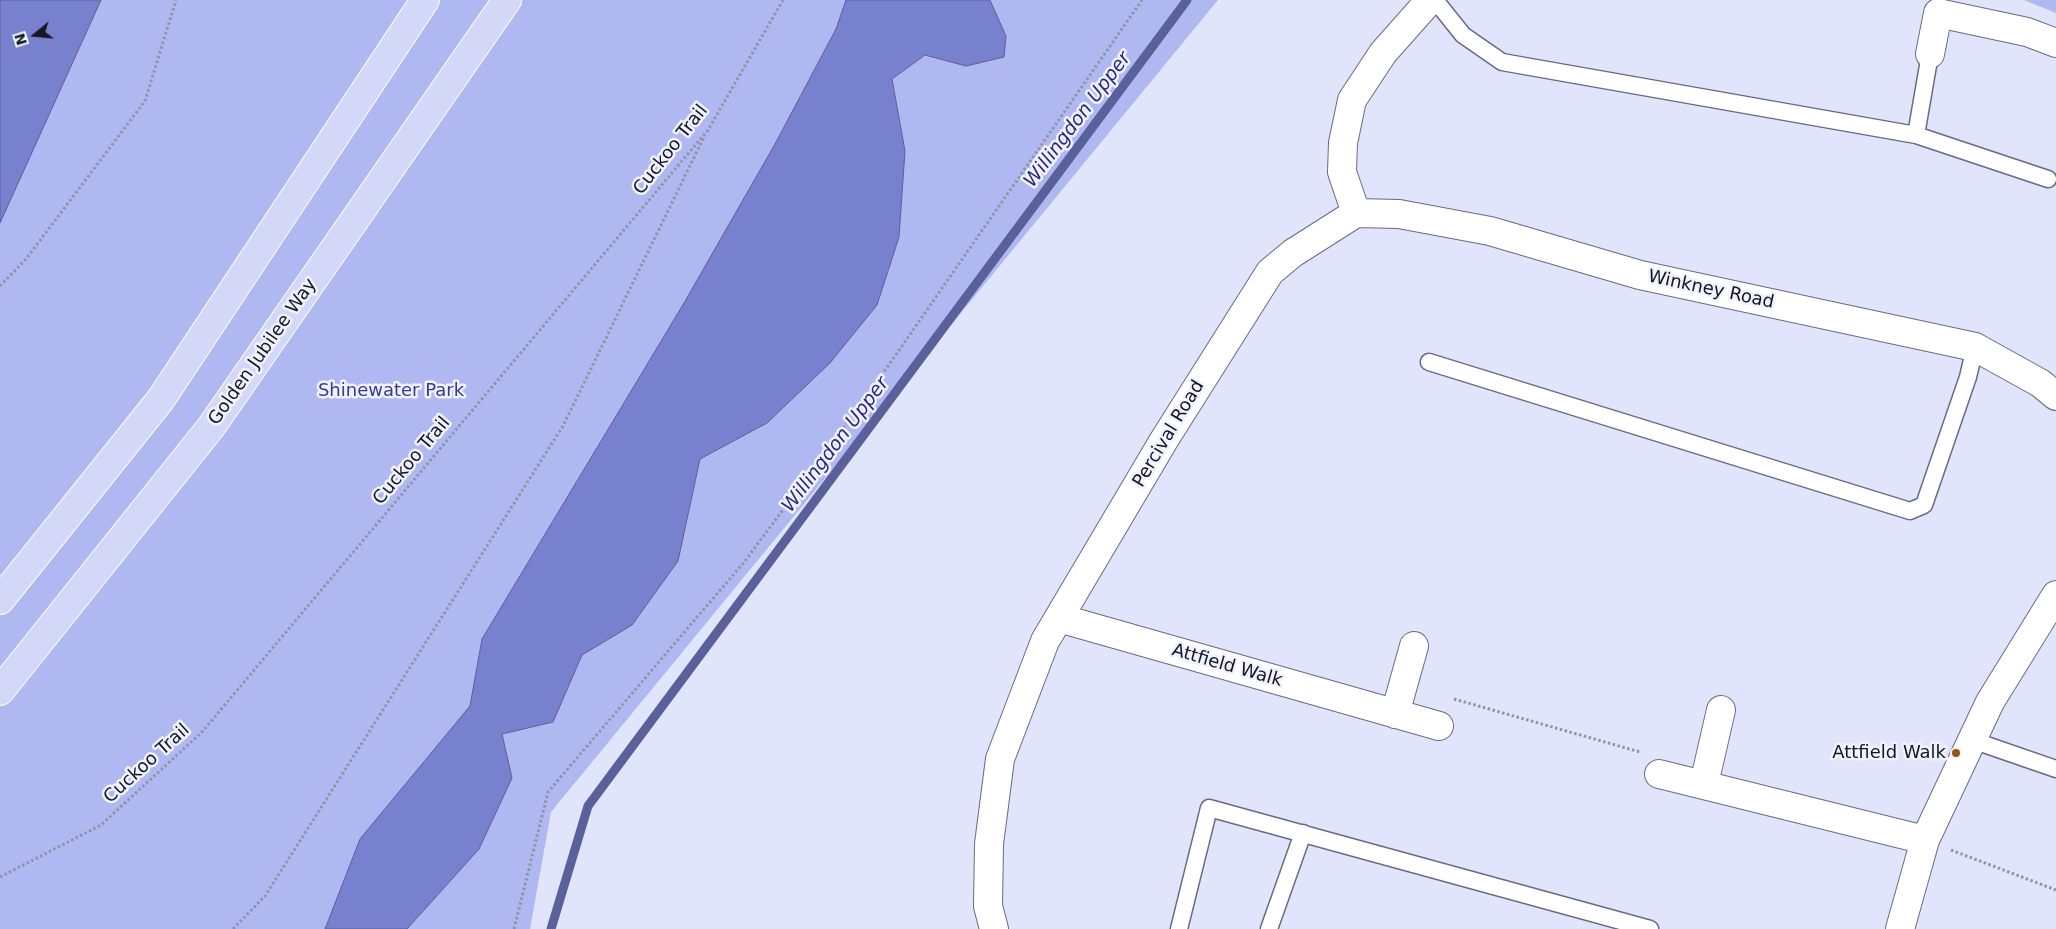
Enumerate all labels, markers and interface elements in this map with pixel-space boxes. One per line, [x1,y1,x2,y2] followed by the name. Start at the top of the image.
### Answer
[10,10,60,60] north arrow
[11,31,30,47] text: N
[1020,48,1136,192] water label: Willingdon Upper
[629,101,713,199] street label: Cuckoo Trail
[1646,266,1776,314] street label: Winkney Road
[204,275,322,429] street label: Golden Jubilee Way
[778,373,894,517] water label: Willingdon Upper
[1129,377,1209,491] street label: Percival Road
[318,380,464,402] park label: Shinewater Park
[369,413,455,509] street label: Cuckoo Trail
[1169,640,1285,692] street label: Attfield Walk
[100,720,194,808] street label: Cuckoo Trail
[1832,742,1946,764] place label: Attfield Walk
[1950,747,1962,759] marker: Attfield Walk

